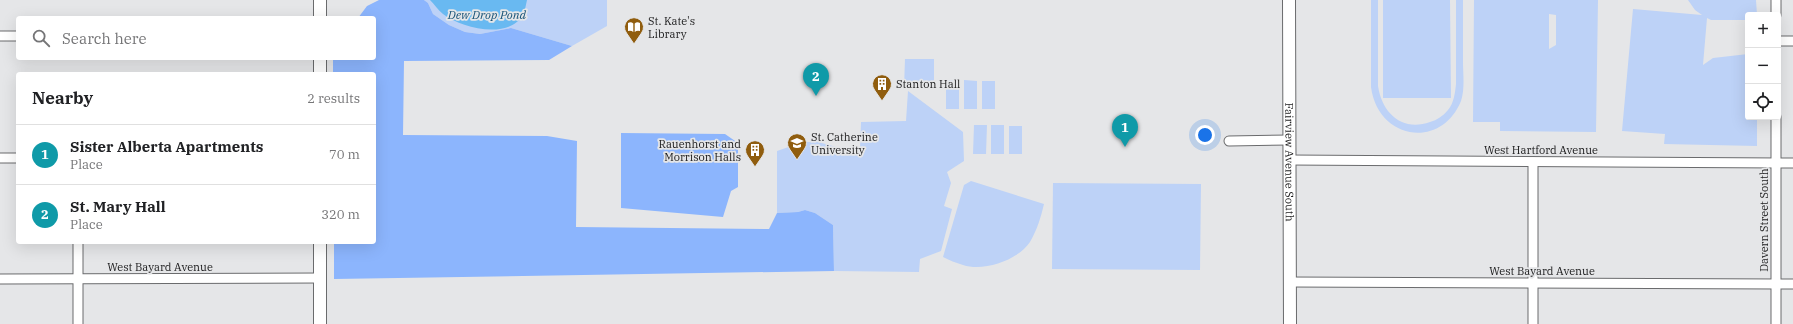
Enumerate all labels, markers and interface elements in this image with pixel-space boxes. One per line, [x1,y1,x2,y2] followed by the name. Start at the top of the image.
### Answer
[447,7,527,22] water label: Dew Drop Pond
[1745,12,1781,120] map controls
[1745,12,1781,48] button: +
[648,14,695,41] place label: St. Kate's Library
[16,16,376,60] search box
[623,16,645,44] library icon: St. Kate's Library
[30,27,52,49] icon: search
[62,29,147,48] text: Search here
[1745,48,1781,84] button: −
[803,63,829,96] pin: 2
[871,73,893,101] building icon: Stanton Hall
[896,77,960,91] place label: Stanton Hall
[1745,84,1781,120] button: locate
[32,87,93,109] text: Nearby
[307,90,360,107] text: 2 results
[1282,102,1297,222] street label: Fairview Avenue South
[1112,114,1138,147] pin: 1
[1195,125,1215,145] your location
[811,130,878,157] place label: St. Catherine University
[786,132,808,160] school or university icon: St. Catherine University
[70,137,264,156] text: Sister Alberta Apartments
[659,137,741,164] place label: Rauenhorst and Morrison Halls
[744,139,766,167] building icon: Rauenhorst and Morrison Halls
[1484,143,1598,157] street label: West Hartford Avenue
[41,146,49,163] text: 1
[329,146,360,163] text: 70 m
[70,156,103,173] text: Place
[1757,168,1771,272] street label: Davern Street South
[70,197,166,216] text: St. Mary Hall
[41,206,49,223] text: 2
[321,206,360,223] text: 320 m
[70,216,103,233] text: Place
[107,260,213,274] street label: West Bayard Avenue
[1489,264,1595,278] street label: West Bayard Avenue

